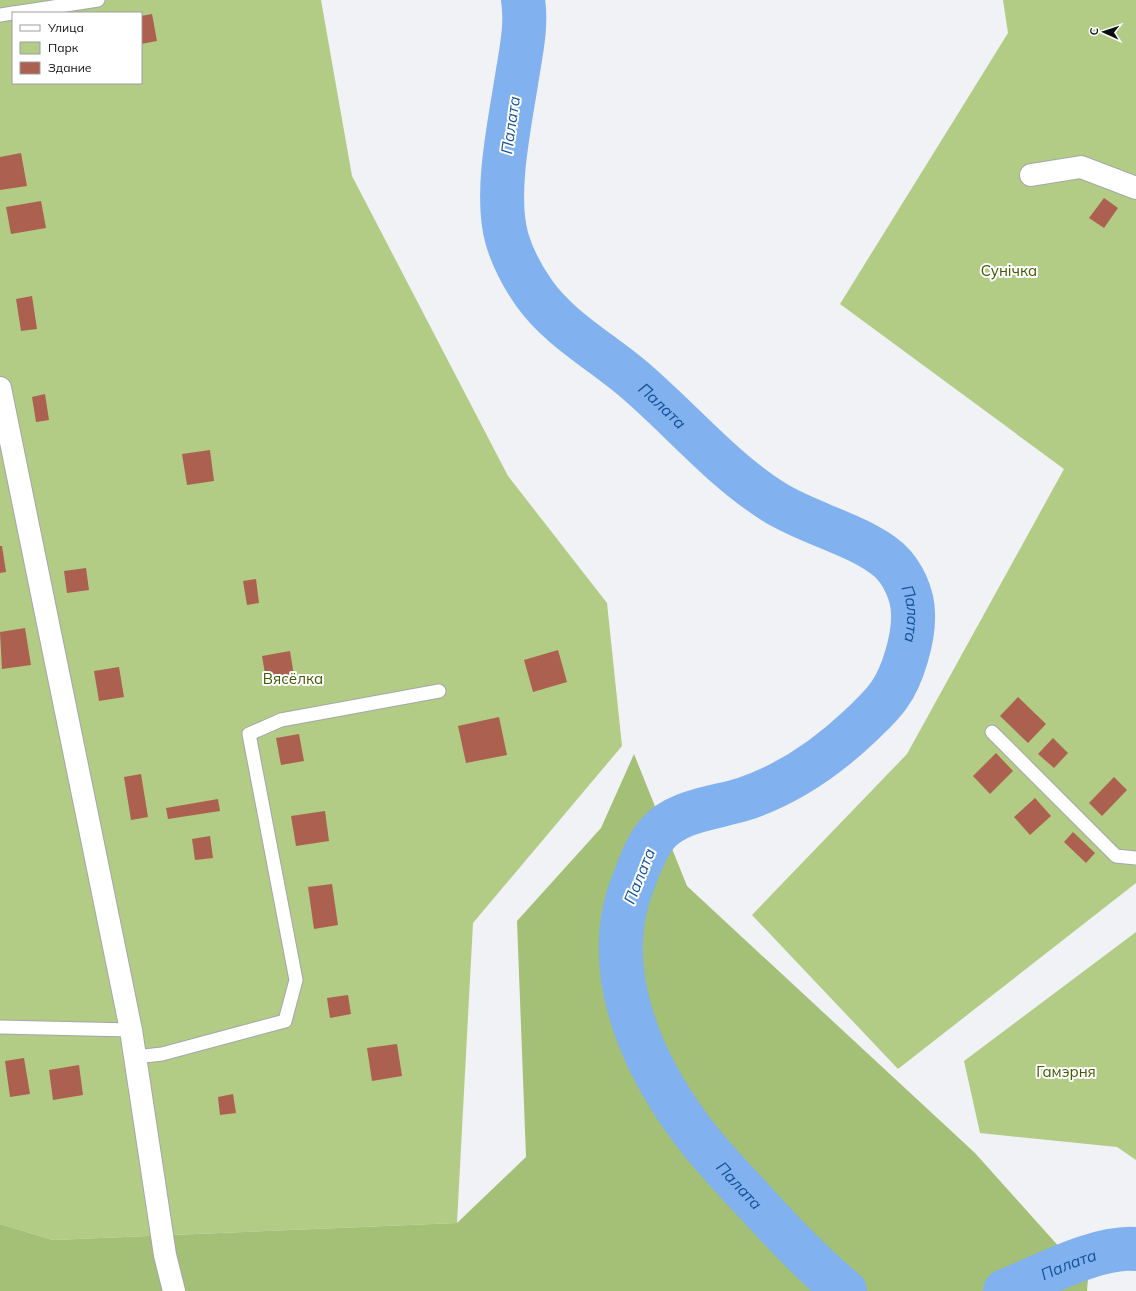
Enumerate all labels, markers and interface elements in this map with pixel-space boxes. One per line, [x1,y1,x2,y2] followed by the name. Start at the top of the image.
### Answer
[12,12,142,84] legend
[1084,12,1124,52] north arrow
[47,20,84,35] text: Улица
[1087,27,1101,36] text: С
[48,40,79,55] text: Парк
[48,60,92,75] text: Здание
[496,95,524,155] water label: Палата
[981,261,1037,280] park label: Сунічка
[634,378,691,433] water label: Палата
[897,582,923,645] water label: Палата
[263,669,323,688] park label: Вясёлка
[619,845,659,907] water label: Палата
[1036,1062,1096,1081] park label: Гамэрня
[712,1157,767,1214] water label: Палата
[1037,1245,1099,1284] water label: Палата

